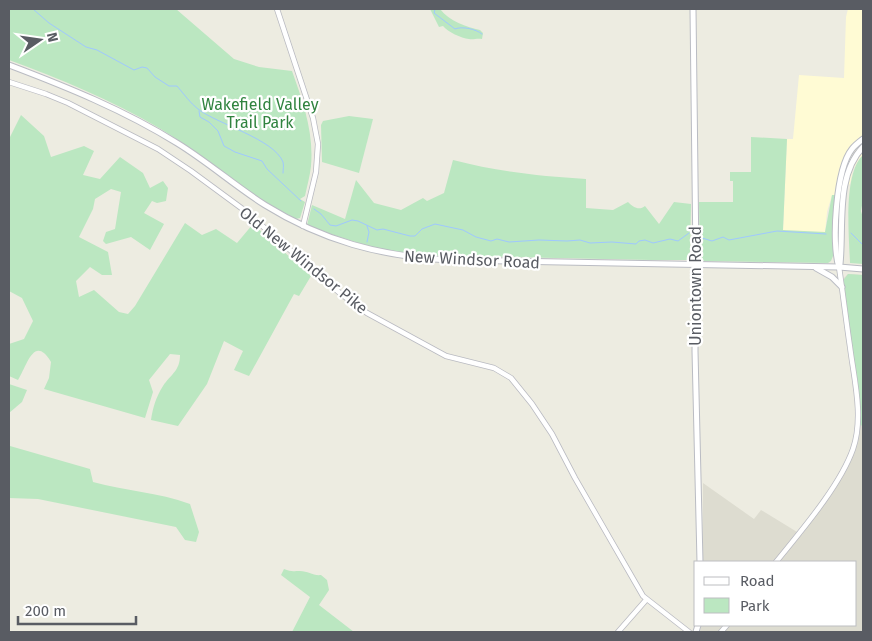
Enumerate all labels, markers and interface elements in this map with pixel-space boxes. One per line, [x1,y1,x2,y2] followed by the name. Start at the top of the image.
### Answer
[15,15,65,65] north arrow
[43,31,62,44] text: N
[201,95,319,132] park label: Wakefield Valley Trail Park
[236,203,372,318] street label: Old New Windsor Pike
[686,226,705,346] street label: Uniontown Road
[403,246,540,273] street label: New Windsor Road
[694,561,857,626] legend
[740,572,775,590] text: Road
[18,594,135,626] scale bar
[740,597,770,615] text: Park
[25,602,66,620] text: 200 m

